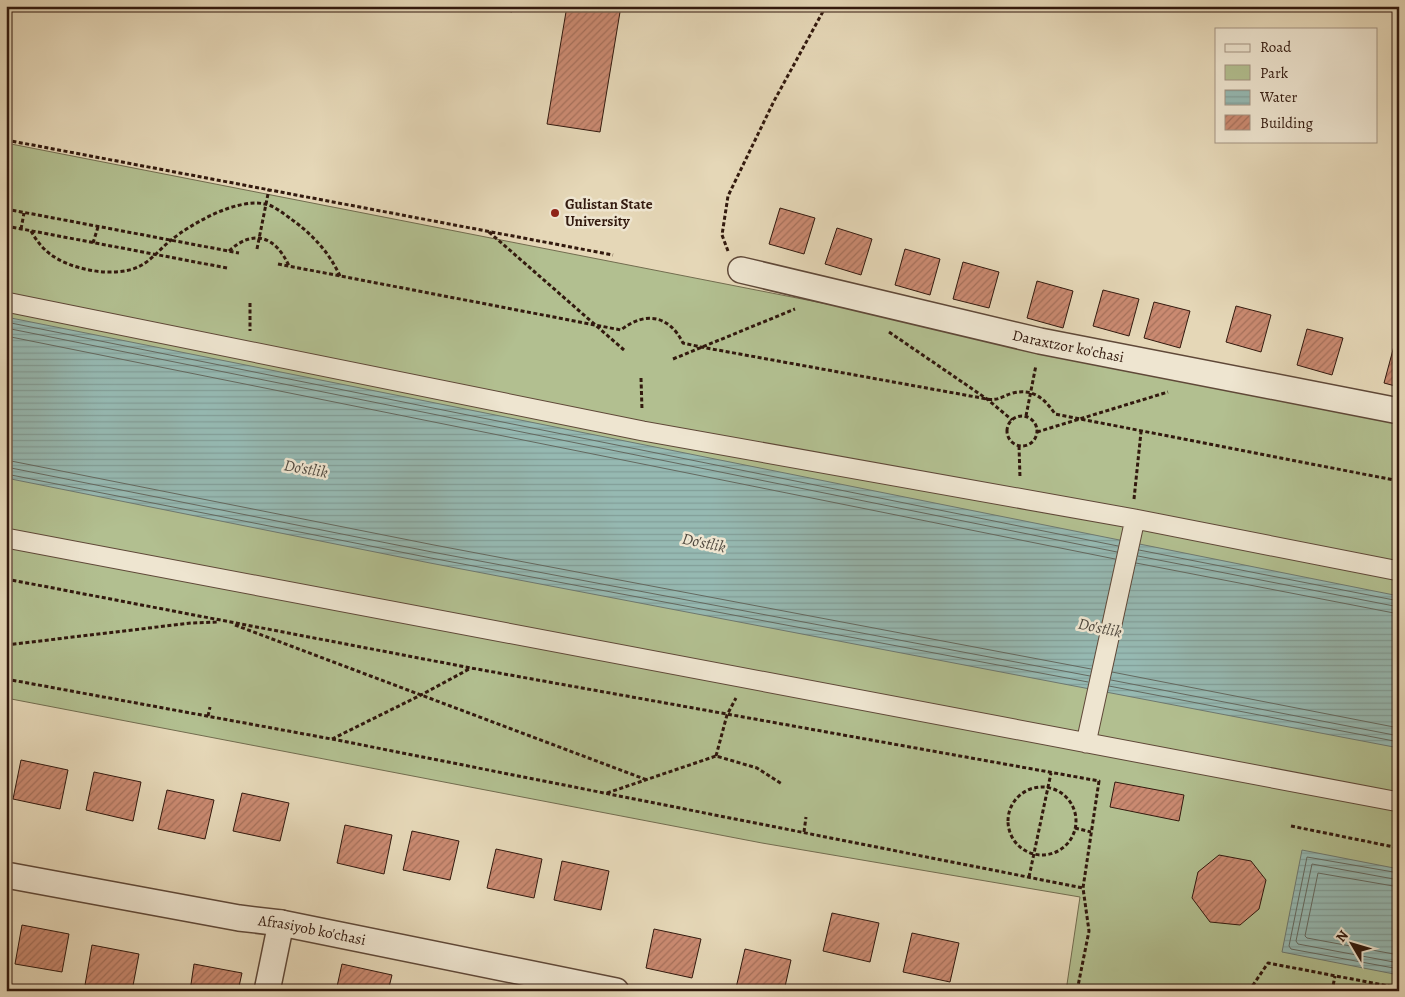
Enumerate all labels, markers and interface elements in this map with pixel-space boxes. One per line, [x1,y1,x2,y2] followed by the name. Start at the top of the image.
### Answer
[1215,28,1378,142] legend
[1260,37,1292,57] text: Road
[1260,63,1289,83] text: Park
[1259,87,1297,107] text: Water
[1260,113,1313,133] text: Building
[565,194,653,231] place label: Gulistan State University
[549,207,561,219] marker: Gulistan State University
[1010,325,1126,367] street label: Daraxtzor ko'chasi
[282,454,329,484] water label: Do'stlik
[680,528,728,558] water label: Do'stlik
[1076,613,1124,643] water label: Do'stlik
[256,910,368,950] street label: Afrasiyob ko'chasi
[1328,920,1378,970] north arrow
[1332,926,1353,946] text: N

